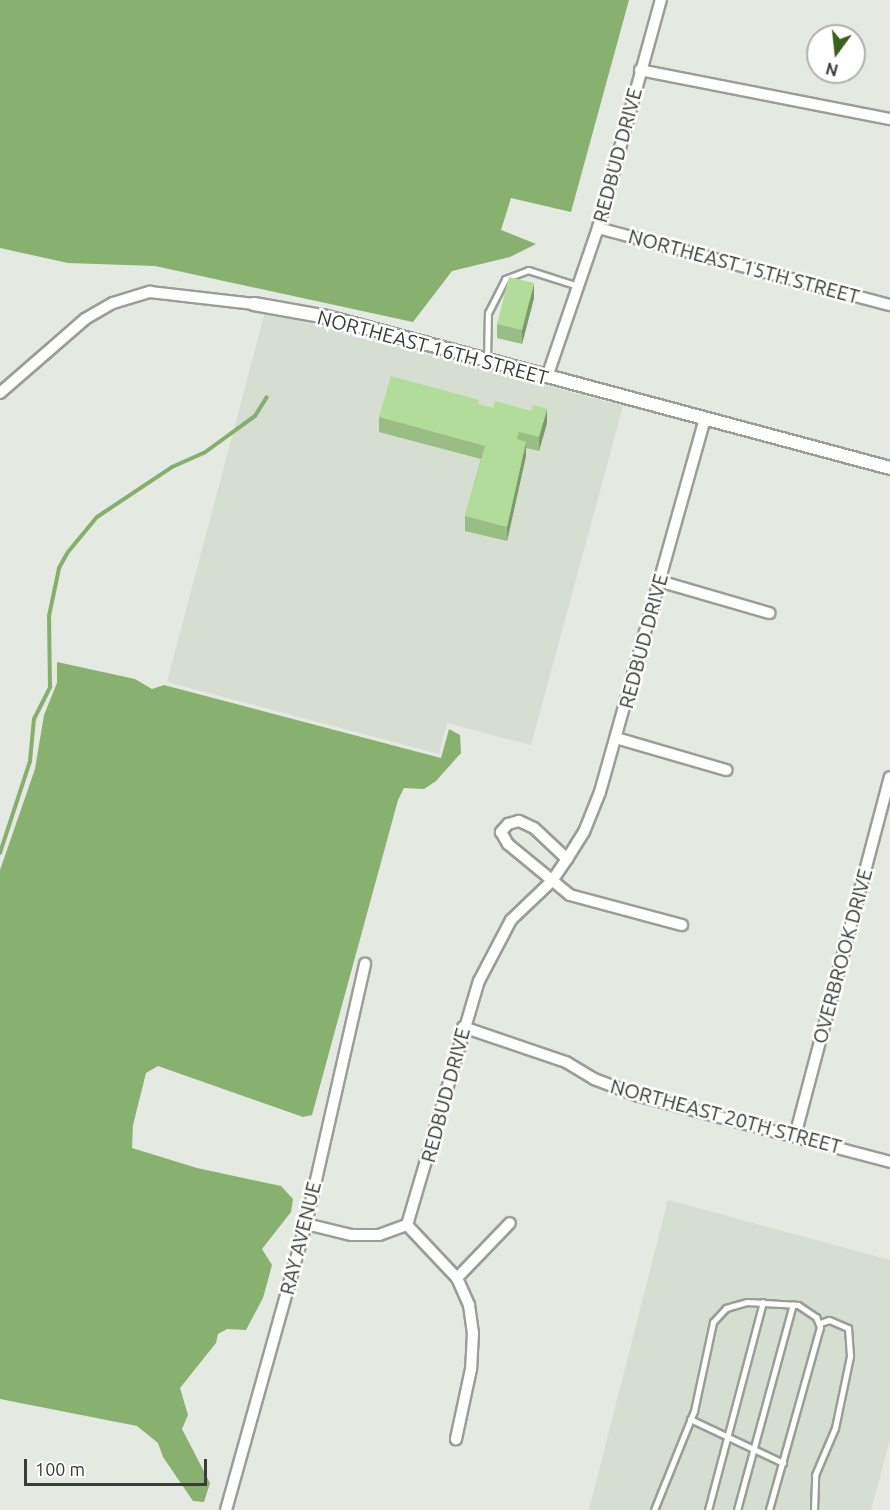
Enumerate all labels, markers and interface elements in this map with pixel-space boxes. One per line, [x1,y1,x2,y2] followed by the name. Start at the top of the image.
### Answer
[806,24,866,84] north arrow
[824,59,840,80] text: N
[587,85,647,225] street label: REDBUD DRIVE
[626,224,862,308] street label: NORTHEAST 15TH STREET
[315,305,551,389] street label: NORTHEAST 16TH STREET
[613,571,673,711] street label: REDBUD DRIVE
[807,866,877,1046] street label: OVERBROOK DRIVE
[415,1025,475,1165] street label: REDBUD DRIVE
[608,1074,844,1158] street label: NORTHEAST 20TH STREET
[274,1179,326,1297] street label: RAY AVENUE
[27,1447,210,1485] scale bar
[35,1459,85,1479] text: 100 m

